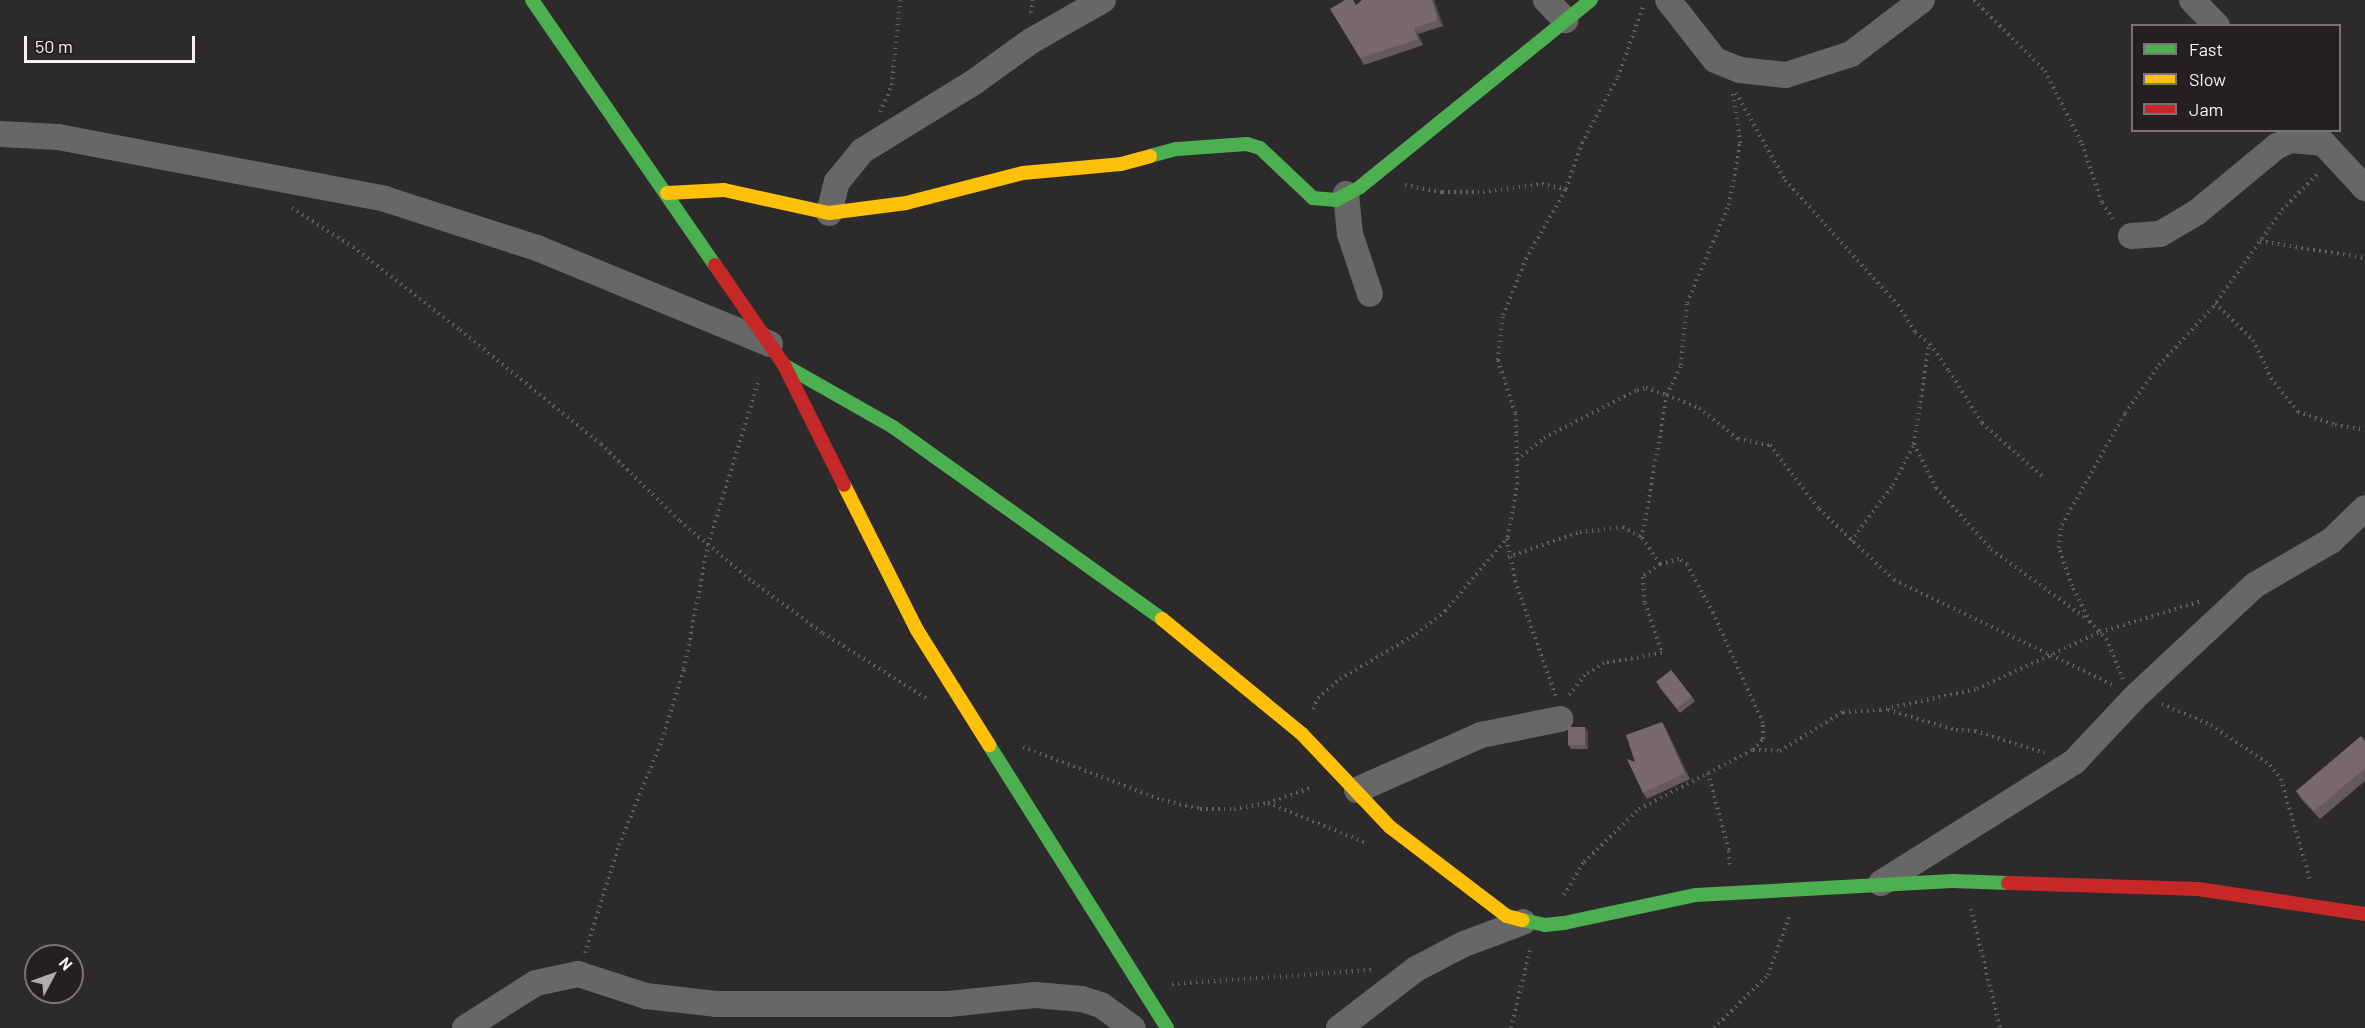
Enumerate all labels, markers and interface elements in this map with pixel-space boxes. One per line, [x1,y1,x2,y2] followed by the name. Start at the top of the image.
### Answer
[27,24,198,62] scale bar
[2131,24,2341,132] legend
[35,35,73,57] text: 50 m
[2189,38,2223,60] text: Fast
[2189,68,2226,90] text: Slow
[2189,98,2223,120] text: Jam
[24,944,84,1004] north arrow
[56,953,77,973] text: N

